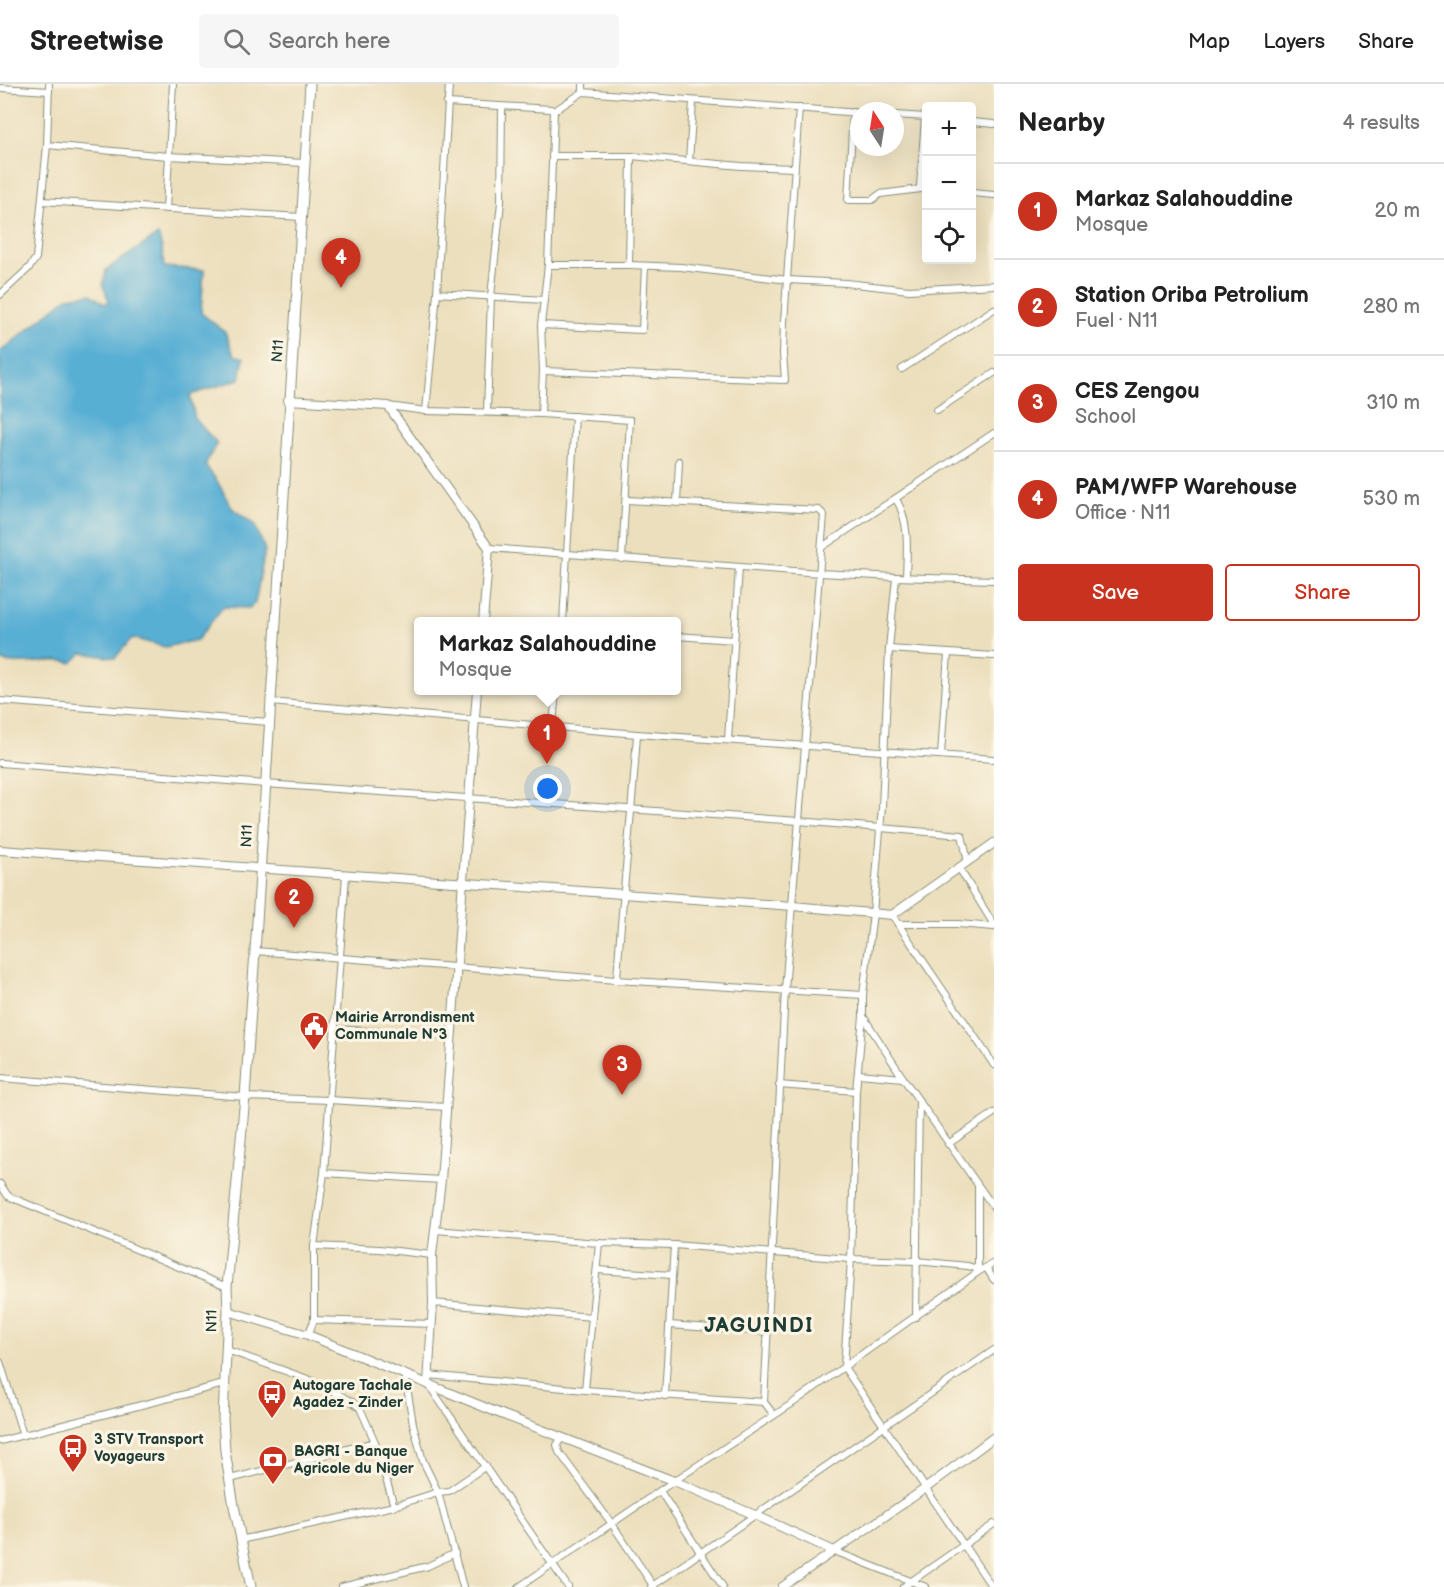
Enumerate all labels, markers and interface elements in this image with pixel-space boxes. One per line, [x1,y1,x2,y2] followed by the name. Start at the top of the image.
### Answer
[199,14,619,68] search box
[30,25,163,58] text: Streetwise
[220,25,253,58] icon: search
[268,28,390,55] text: Search here
[1188,29,1230,54] text: Map
[1263,29,1325,54] text: Layers
[1358,29,1414,54] text: Share
[850,102,904,156] north arrow
[922,102,976,264] map controls
[922,102,976,156] button: +
[1018,108,1105,139] text: Nearby
[1342,111,1420,135] text: 4 results
[922,156,976,210] button: −
[1075,186,1293,213] text: Markaz Salahouddine
[1033,199,1042,223] text: 1
[1375,199,1420,223] text: 20 m
[922,210,976,264] button: locate
[1075,213,1148,237] text: Mosque
[322,238,360,288] pin: 4
[1075,282,1309,309] text: Station Oriba Petrolium
[1032,295,1043,319] text: 2
[1363,295,1420,319] text: 280 m
[1075,309,1158,333] text: Fuel · N11
[268,339,288,363] street label: N11
[1075,378,1200,405] text: CES Zengou
[1032,391,1043,415] text: 3
[1366,391,1420,415] text: 310 m
[1075,405,1136,429] text: School
[1075,474,1297,501] text: PAM/WFP Warehouse
[1032,487,1043,511] text: 4
[1363,487,1420,511] text: 530 m
[1075,501,1171,525] text: Office · N11
[1018,564,1213,621] button: Save
[1225,564,1420,621] button: Share
[414,617,681,695] popup
[439,631,656,658] text: Markaz Salahouddine
[439,658,512,682] text: Mosque
[528,714,566,764] pin: 1
[533,774,562,803] your location
[237,824,257,848] street label: N11
[274,878,314,928] pin: 2
[335,1008,475,1044] place label: Mairie Arrondisment Communale N°3
[298,1010,330,1052] public building icon: Mairie Arrondisment Communale N°3
[602,1046,642,1095] pin: 3
[202,1309,222,1333] street label: N11
[704,1313,814,1338] district label: JAGUINDI
[292,1376,412,1412] place label: Autogare Tachale Agadez - Zinder
[256,1378,288,1420] bus stop icon: Autogare Tachale Agadez - Zinder
[94,1430,204,1466] place label: 3 STV Transport Voyageurs
[57,1432,89,1474] bus stop icon: 3 STV Transport Voyageurs
[293,1442,415,1478] place label: BAGRI - Banque Agricole du Niger
[257,1444,289,1486] bank icon: BAGRI - Banque Agricole du Niger

